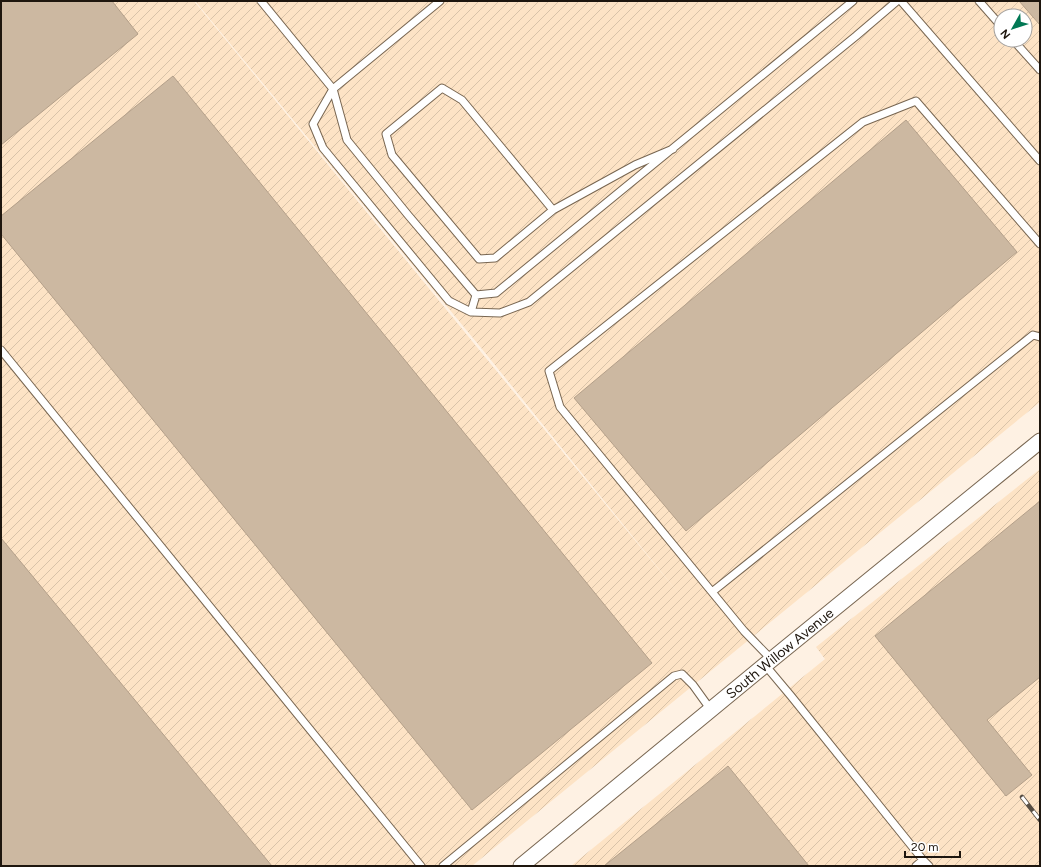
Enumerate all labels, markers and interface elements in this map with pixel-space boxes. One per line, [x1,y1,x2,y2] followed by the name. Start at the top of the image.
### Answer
[993,8,1033,48] north arrow
[998,27,1013,41] text: N
[723,604,837,702] street label: South Willow Avenue
[905,833,960,859] scale bar
[911,840,939,854] text: 20 m

